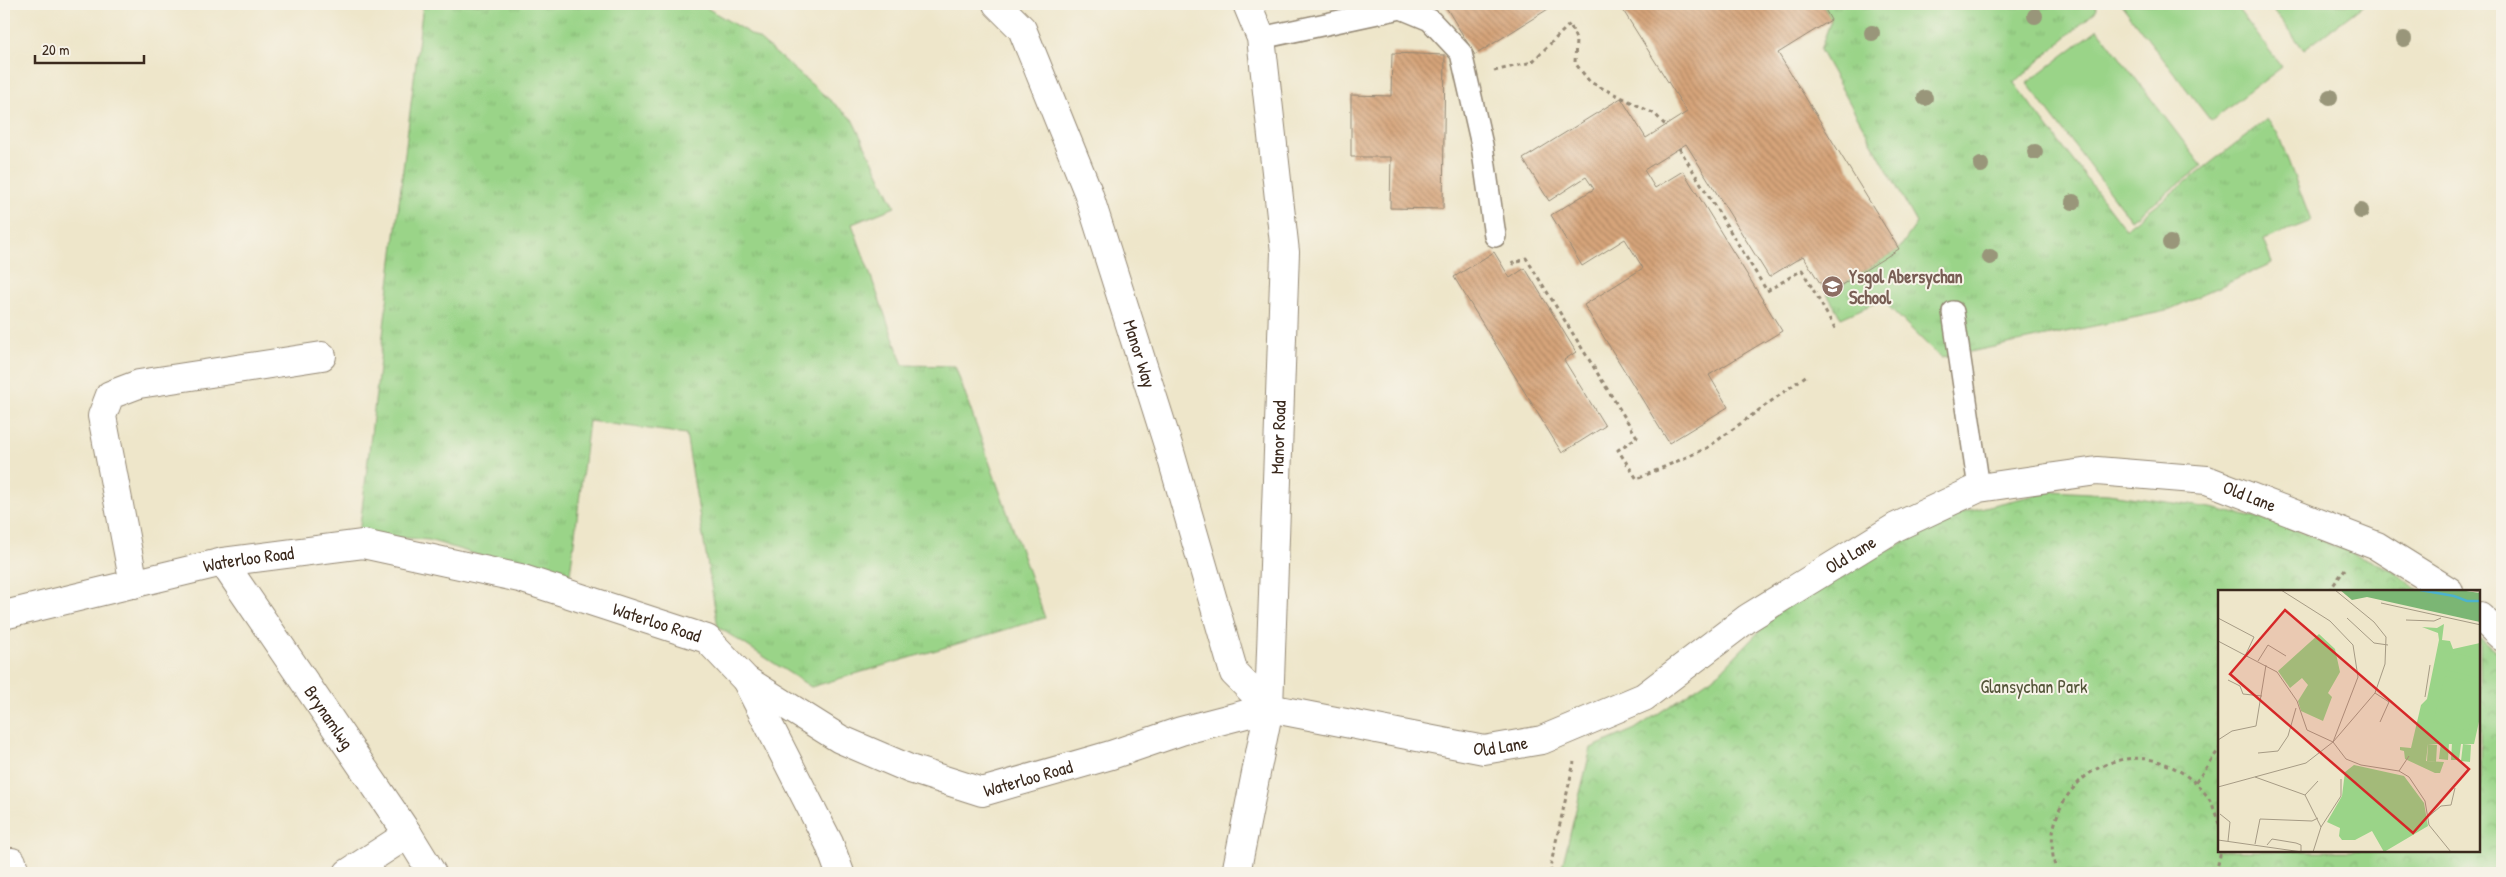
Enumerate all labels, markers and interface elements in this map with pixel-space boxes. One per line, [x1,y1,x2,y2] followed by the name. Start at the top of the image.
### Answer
[35,32,144,64] scale bar
[42,39,69,60] text: 20 m
[1849,264,1963,310] place label: Ysgol Abersychan School
[1821,275,1845,299] school or university icon: Ysgol Abersychan School
[1117,317,1162,391] street label: Manor Way
[1264,400,1292,475] street label: Manor Road
[2219,474,2280,518] street label: Old Lane
[1820,529,1880,580] street label: Old Lane
[200,540,295,578] street label: Waterloo Road
[2218,590,2481,852] inset map
[610,596,704,648] street label: Waterloo Road
[1980,674,2088,699] park label: Glansychan Park
[298,680,360,754] street label: Brynamlwg
[1471,730,1530,762] street label: Old Lane
[980,754,1075,803] street label: Waterloo Road

